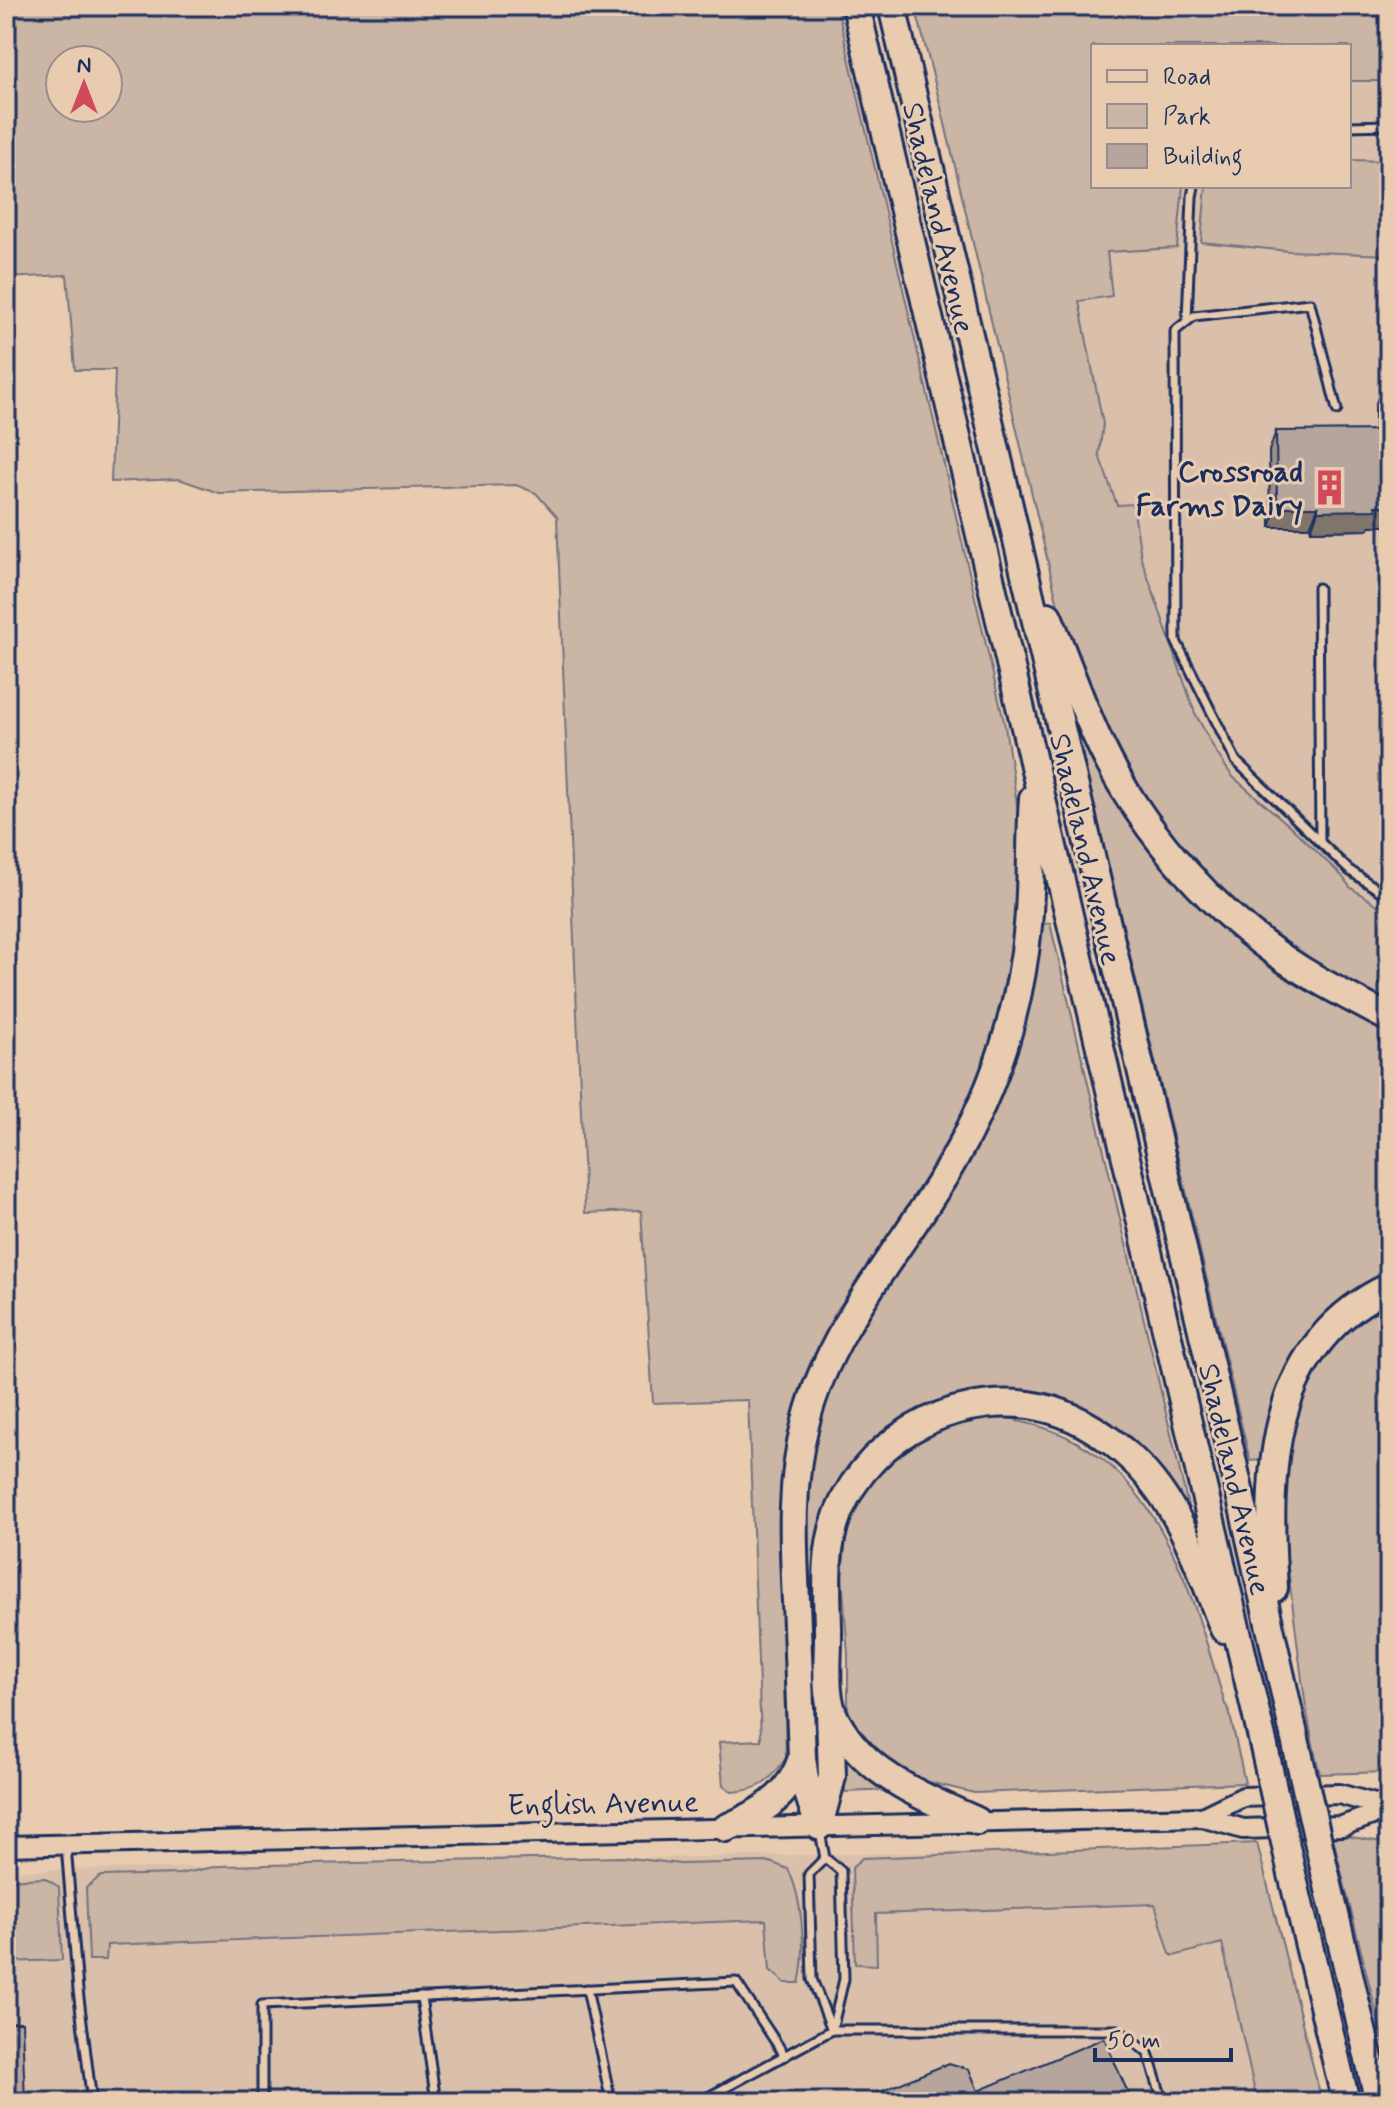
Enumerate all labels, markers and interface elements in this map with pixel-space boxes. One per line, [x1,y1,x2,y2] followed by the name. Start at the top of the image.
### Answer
[44,44,124,124] north arrow
[1091,44,1351,188] legend
[77,52,91,80] text: N
[1163,62,1211,93] text: Road
[892,99,983,338] street label: Shadeland Avenue
[1163,102,1211,133] text: Park
[1163,142,1243,176] text: Building
[1136,453,1303,526] place label: Crossroad Farms Dairy
[1310,469,1348,507] building icon: Crossroad Farms Dairy
[1039,730,1130,969] street label: Shadeland Avenue
[1188,1360,1279,1599] street label: Shadeland Avenue
[507,1783,699,1829] street label: English Avenue
[1095,2012,1231,2062] scale bar
[1107,2026,1161,2057] text: 50 m

